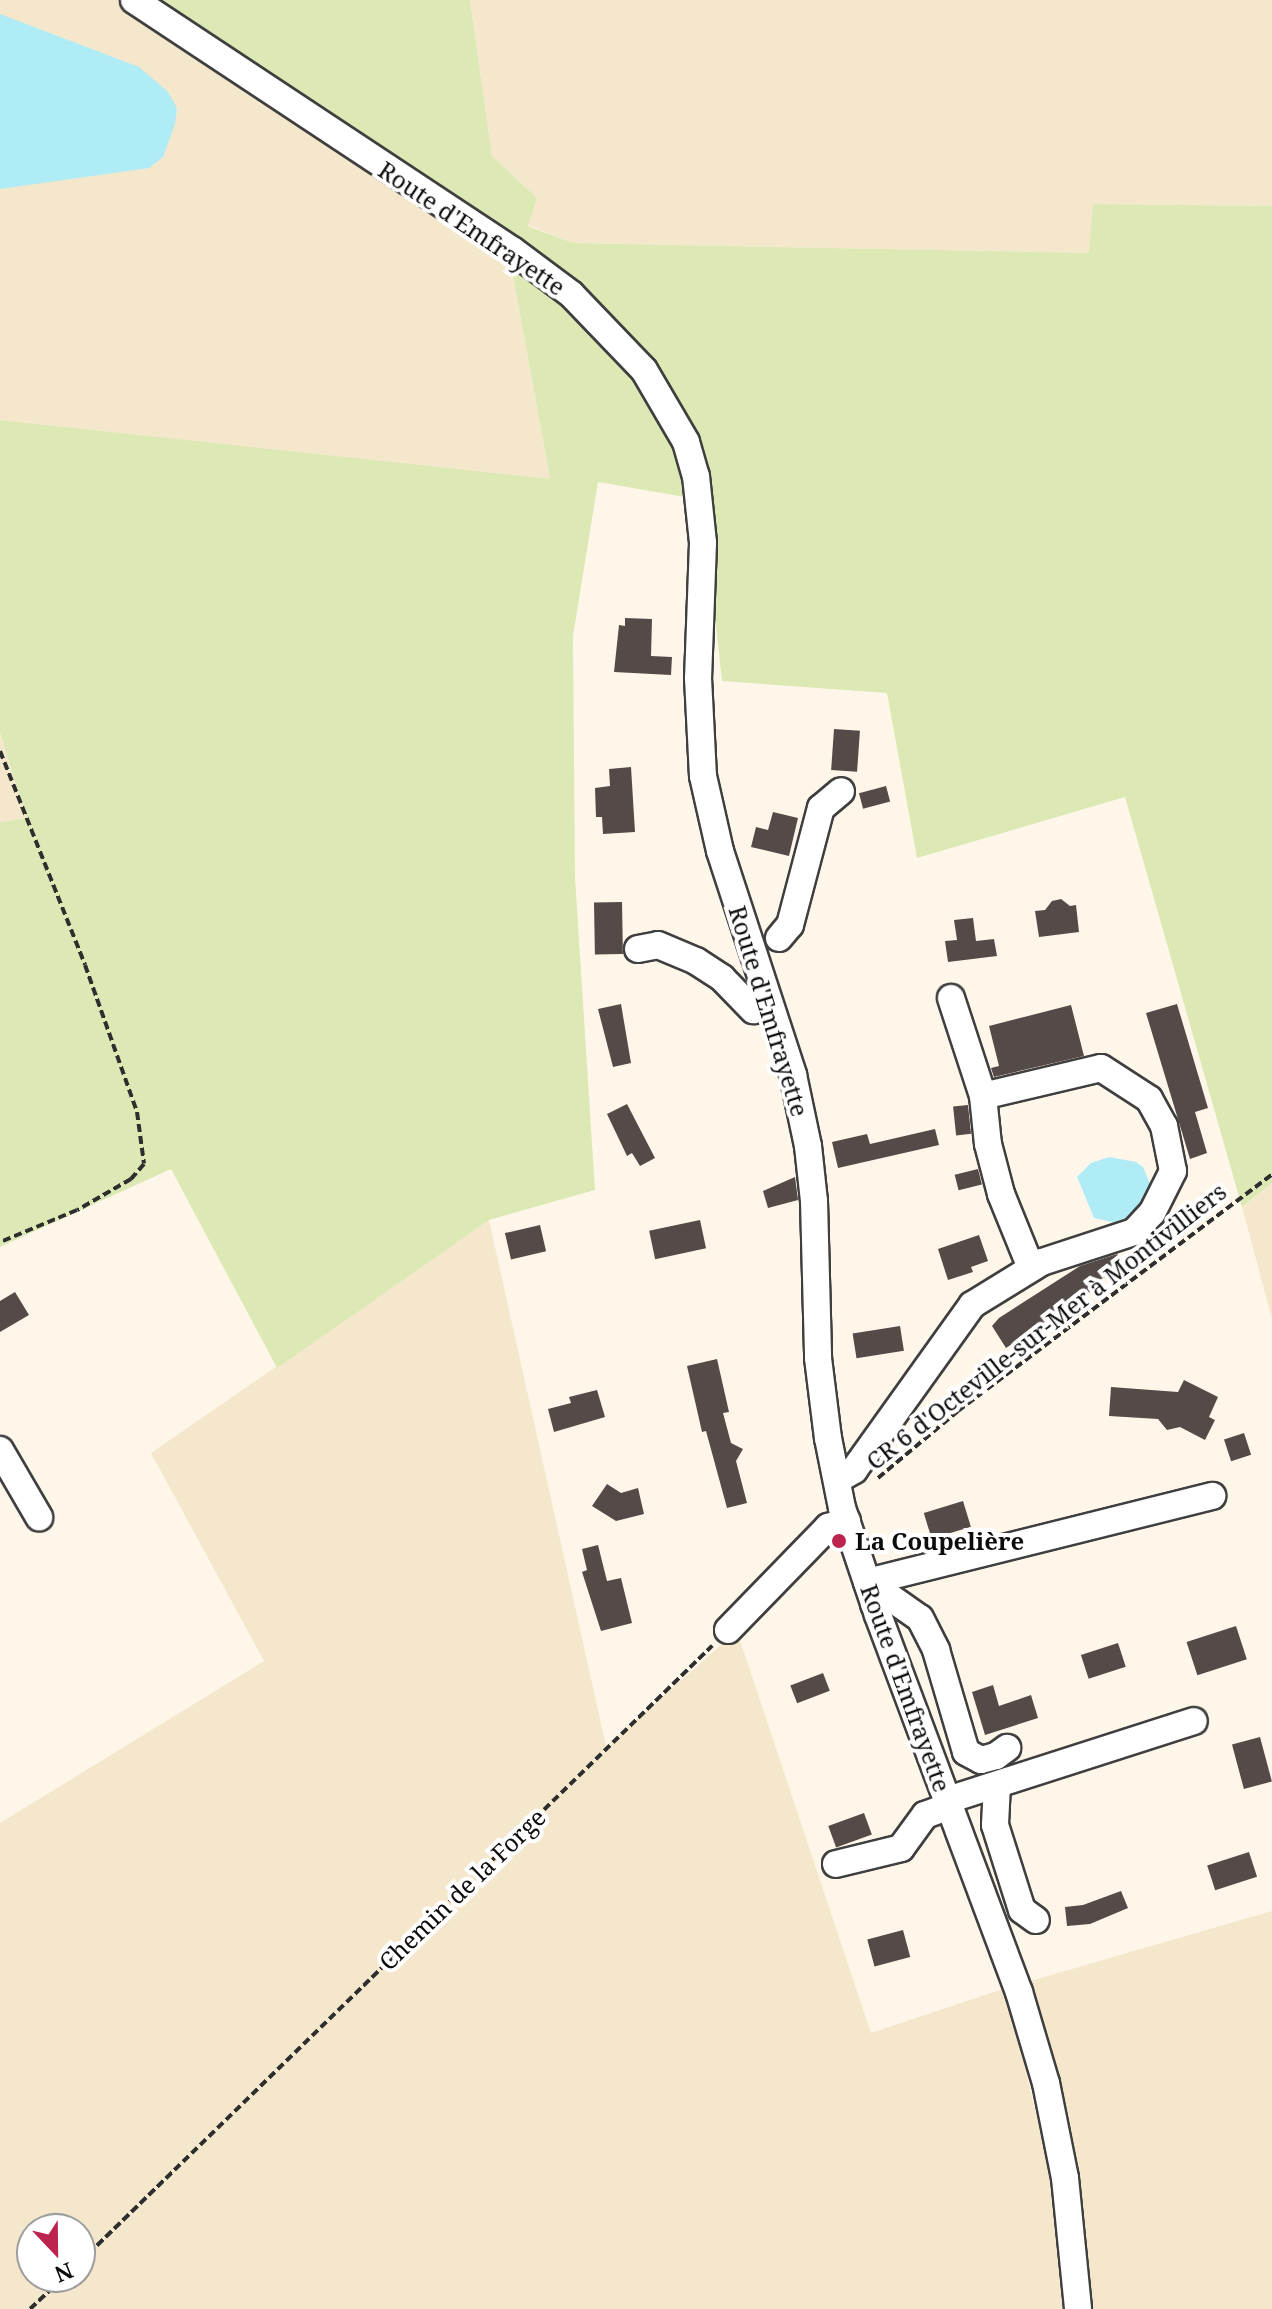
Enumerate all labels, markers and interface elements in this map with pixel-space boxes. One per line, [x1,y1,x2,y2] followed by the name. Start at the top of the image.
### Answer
[373,155,571,301] street label: Route d'Emfrayette
[723,902,815,1120] street label: Route d'Emfrayette
[860,1177,1232,1475] street label: CR 6 d'Octeville-sur-Mer à Montivilliers
[855,1527,1024,1555] place label: La Coupelière
[830,1532,848,1550] marker: La Coupelière
[855,1580,957,1796] street label: Route d'Emfrayette
[373,1802,551,1976] street label: Chemin de la Forge
[16,2213,96,2293] north arrow
[51,2256,78,2291] text: N

